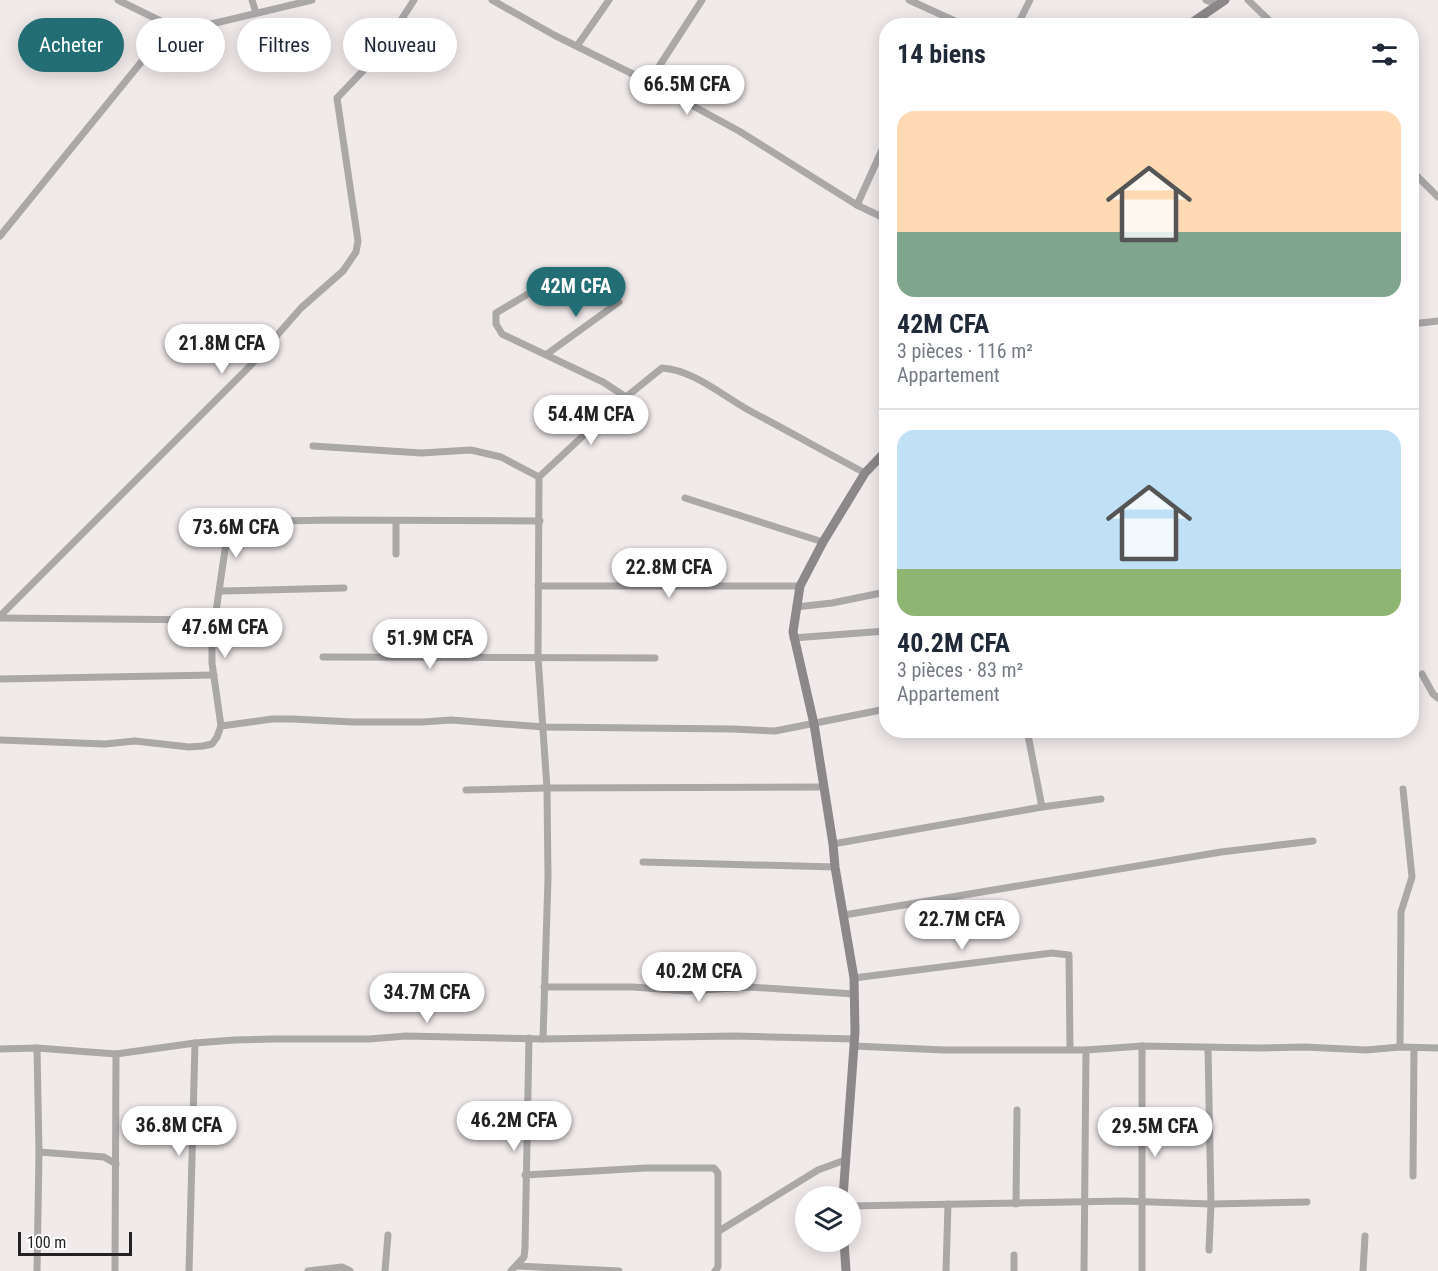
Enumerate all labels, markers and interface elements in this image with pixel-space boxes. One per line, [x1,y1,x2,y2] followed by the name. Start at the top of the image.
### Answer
[18,18,124,72] chip: Acheter
[136,18,225,72] chip: Louer
[237,18,331,72] chip: Filtres
[343,18,457,72] chip: Nouveau
[1368,38,1401,71] icon: filters
[897,39,986,69] text: 14 biens
[618,65,756,116] pin: 66.5M CFA
[644,72,730,96] text: 66.5M CFA
[1095,150,1203,258] icon: home
[521,267,631,318] pin: 42M CFA
[541,274,611,298] text: 42M CFA
[897,309,989,339] text: 42M CFA
[153,324,291,375] pin: 21.8M CFA
[179,331,265,355] text: 21.8M CFA
[897,339,1033,363] text: 3 pièces · 116 m²
[897,363,1000,387] text: Appartement
[522,395,660,446] pin: 54.4M CFA
[548,402,634,426] text: 54.4M CFA
[1095,469,1203,577] icon: home
[167,508,305,559] pin: 73.6M CFA
[193,515,279,539] text: 73.6M CFA
[600,548,738,599] pin: 22.8M CFA
[626,555,712,579] text: 22.8M CFA
[156,608,294,659] pin: 47.6M CFA
[182,615,268,639] text: 47.6M CFA
[361,619,499,670] pin: 51.9M CFA
[387,626,473,650] text: 51.9M CFA
[897,628,1010,658] text: 40.2M CFA
[897,658,1023,682] text: 3 pièces · 83 m²
[897,682,1000,706] text: Appartement
[893,900,1031,951] pin: 22.7M CFA
[919,907,1005,931] text: 22.7M CFA
[630,952,768,1003] pin: 40.2M CFA
[656,959,742,983] text: 40.2M CFA
[358,973,496,1024] pin: 34.7M CFA
[384,980,470,1004] text: 34.7M CFA
[445,1101,583,1152] pin: 46.2M CFA
[110,1106,248,1157] pin: 36.8M CFA
[1086,1107,1224,1158] pin: 29.5M CFA
[471,1108,557,1132] text: 46.2M CFA
[136,1113,222,1137] text: 36.8M CFA
[1112,1114,1198,1138] text: 29.5M CFA
[795,1186,861,1252] map controls
[795,1186,861,1252] button: layers
[18,1229,132,1256] scale bar
[27,1233,66,1252] text: 100 m

